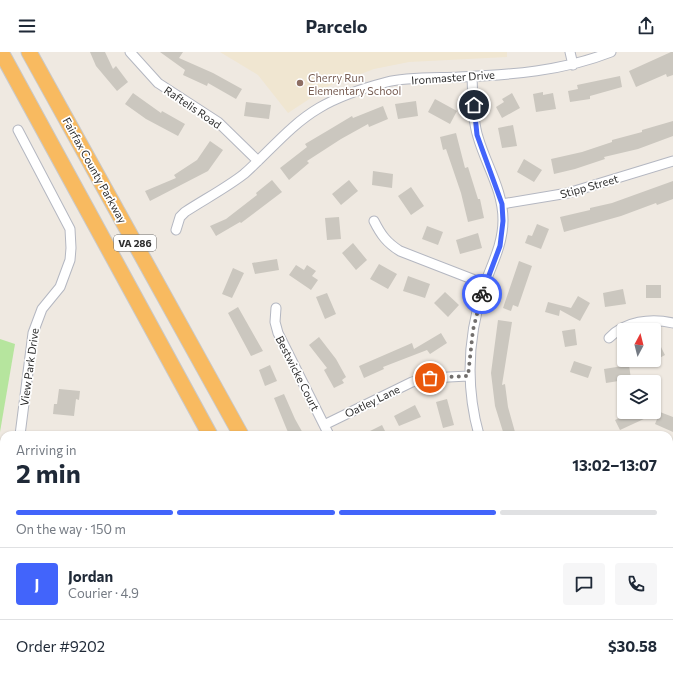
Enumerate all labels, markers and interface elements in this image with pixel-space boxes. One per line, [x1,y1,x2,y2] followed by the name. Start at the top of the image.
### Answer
[16,15,38,37] icon: menu
[305,15,368,37] text: Parcelo
[635,15,657,37] icon: share
[411,68,495,86] street label: Ironmaster Drive
[308,71,401,97] place label: Cherry Run Elementary School
[295,78,305,88] marker: Cherry Run Elementary School
[162,83,224,131] street label: Raftelis Road
[457,88,491,122] pin
[463,94,485,116] icon: home
[60,115,130,225] street label: Fairfax County Parkway
[558,171,620,201] street label: Stipp Street
[114,235,156,251] road number: VA 286
[462,274,502,314] courier
[471,283,493,305] icon: bike
[617,323,661,367] north arrow
[617,323,661,419] map controls
[17,327,41,407] street label: View Park Drive
[274,333,323,413] street label: Bestwicke Court
[413,361,447,395] pin
[419,367,441,389] icon: bag
[617,375,661,419] button: layers
[342,382,402,420] street label: Oatley Lane
[16,442,76,458] text: Arriving in
[572,456,657,474] text: 13:02–13:07
[16,457,81,488] text: 2 min
[16,521,126,537] text: On the way · 150 m
[563,563,605,605] button: chat
[615,563,657,605] button: phone
[68,567,113,585] text: Jordan
[35,575,39,593] text: J
[68,585,139,601] text: Courier · 4.9
[16,637,105,655] text: Order #9202
[608,637,657,655] text: $30.58

